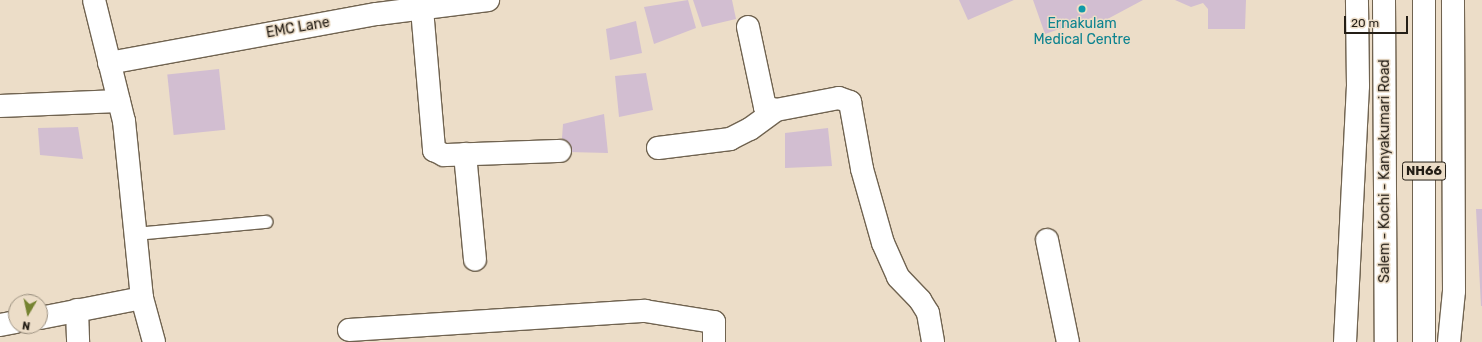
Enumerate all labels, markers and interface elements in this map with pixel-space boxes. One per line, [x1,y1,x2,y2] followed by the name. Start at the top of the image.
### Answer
[1077,4,1087,14] marker: Ernakulam Medical Centre
[1346,8,1410,34] scale bar
[265,14,331,42] street label: EMC Lane
[1033,16,1131,48] place label: Ernakulam Medical Centre
[1351,16,1379,30] text: 20 m
[1377,59,1393,283] street label: Salem - Kochi - Kanyakumari Road
[1402,160,1446,182] road number: NH66
[8,294,48,334] north arrow
[21,318,31,332] text: N

